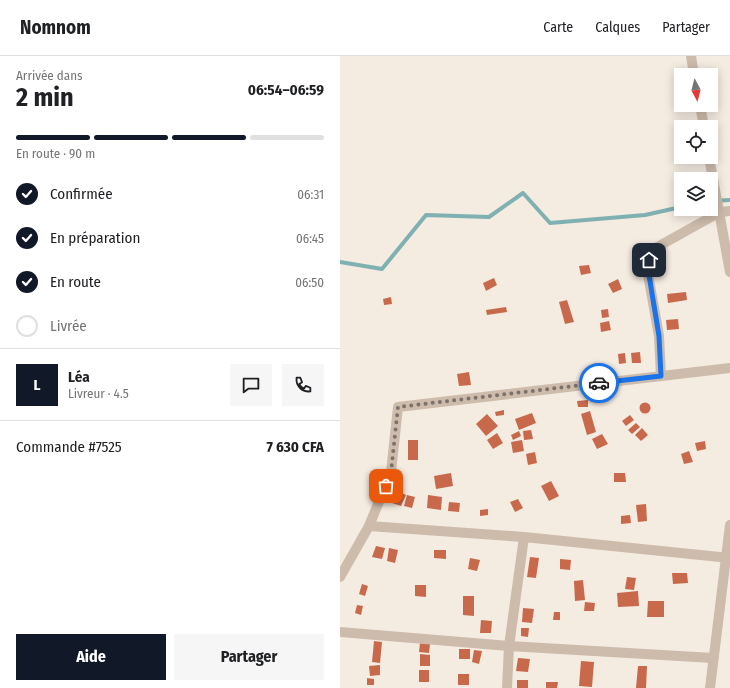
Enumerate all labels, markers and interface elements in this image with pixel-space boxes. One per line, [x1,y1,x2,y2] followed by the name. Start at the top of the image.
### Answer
[20,16,91,39] text: Nomnom
[543,19,573,36] text: Carte
[595,19,640,36] text: Calques
[662,19,710,36] text: Partager
[16,68,83,83] text: Arrivée dans
[674,68,718,112] north arrow
[674,68,718,216] map controls
[248,81,324,99] text: 06:54–06:59
[16,82,74,113] text: 2 min
[674,120,718,164] button: locate
[16,146,95,161] text: En route · 90 m
[674,172,718,216] button: layers
[16,183,38,205] icon: check
[50,185,113,203] text: Confirmée
[297,187,324,202] text: 06:31
[16,227,38,249] icon: check
[50,229,140,247] text: En préparation
[296,231,324,246] text: 06:45
[632,243,666,277] pin
[638,249,660,271] icon: home
[16,271,38,293] icon: check
[50,273,101,291] text: En route
[295,275,324,290] text: 06:50
[50,317,87,335] text: Livrée
[579,363,619,403] courier
[230,364,272,406] button: chat
[282,364,324,406] button: phone
[68,368,90,386] text: Léa
[588,372,610,394] icon: car
[34,376,40,394] text: L
[68,386,129,401] text: Livreur · 4.5
[16,438,122,456] text: Commande #7525
[266,438,324,456] text: 7 630 CFA
[369,469,403,503] pin
[375,475,397,497] icon: bag
[16,634,166,680] button: Aide
[174,634,324,680] button: Partager

